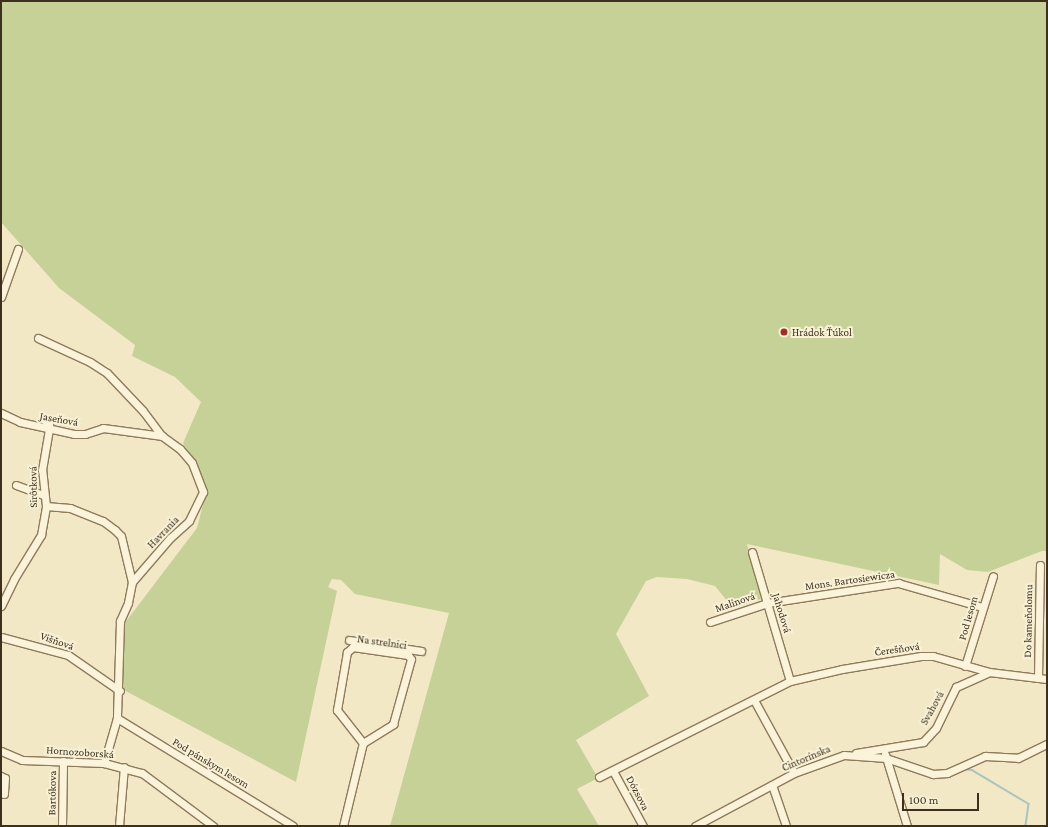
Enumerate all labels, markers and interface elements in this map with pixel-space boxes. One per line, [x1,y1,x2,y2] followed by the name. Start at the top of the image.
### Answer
[792,325,852,339] place label: Hrádok Ťúkol
[779,327,789,337] marker: Hrádok Ťúkol
[39,409,79,429] street label: Jaseňová
[26,466,40,508] street label: Sirôtková
[144,513,182,551] street label: Havrania
[804,567,896,593] street label: Mons. Bartosiewicza
[1021,584,1035,658] street label: Do kameňolomu
[713,589,757,615] street label: Malinová
[770,591,794,635] street label: Jahodová
[955,595,981,641] street label: Pod lesom
[38,629,76,653] street label: Višňová
[356,632,408,652] street label: Na strelnici
[874,639,920,659] street label: Čerešňová
[917,689,947,727] street label: Svahová
[170,735,252,791] street label: Pod pánskym lesom
[780,742,832,774] street label: Cintorínska
[46,743,114,761] street label: Hornozoborská
[45,771,59,815] street label: Bartókova
[623,773,653,813] street label: Dózsova
[904,785,981,811] scale bar
[909,793,938,807] text: 100 m

